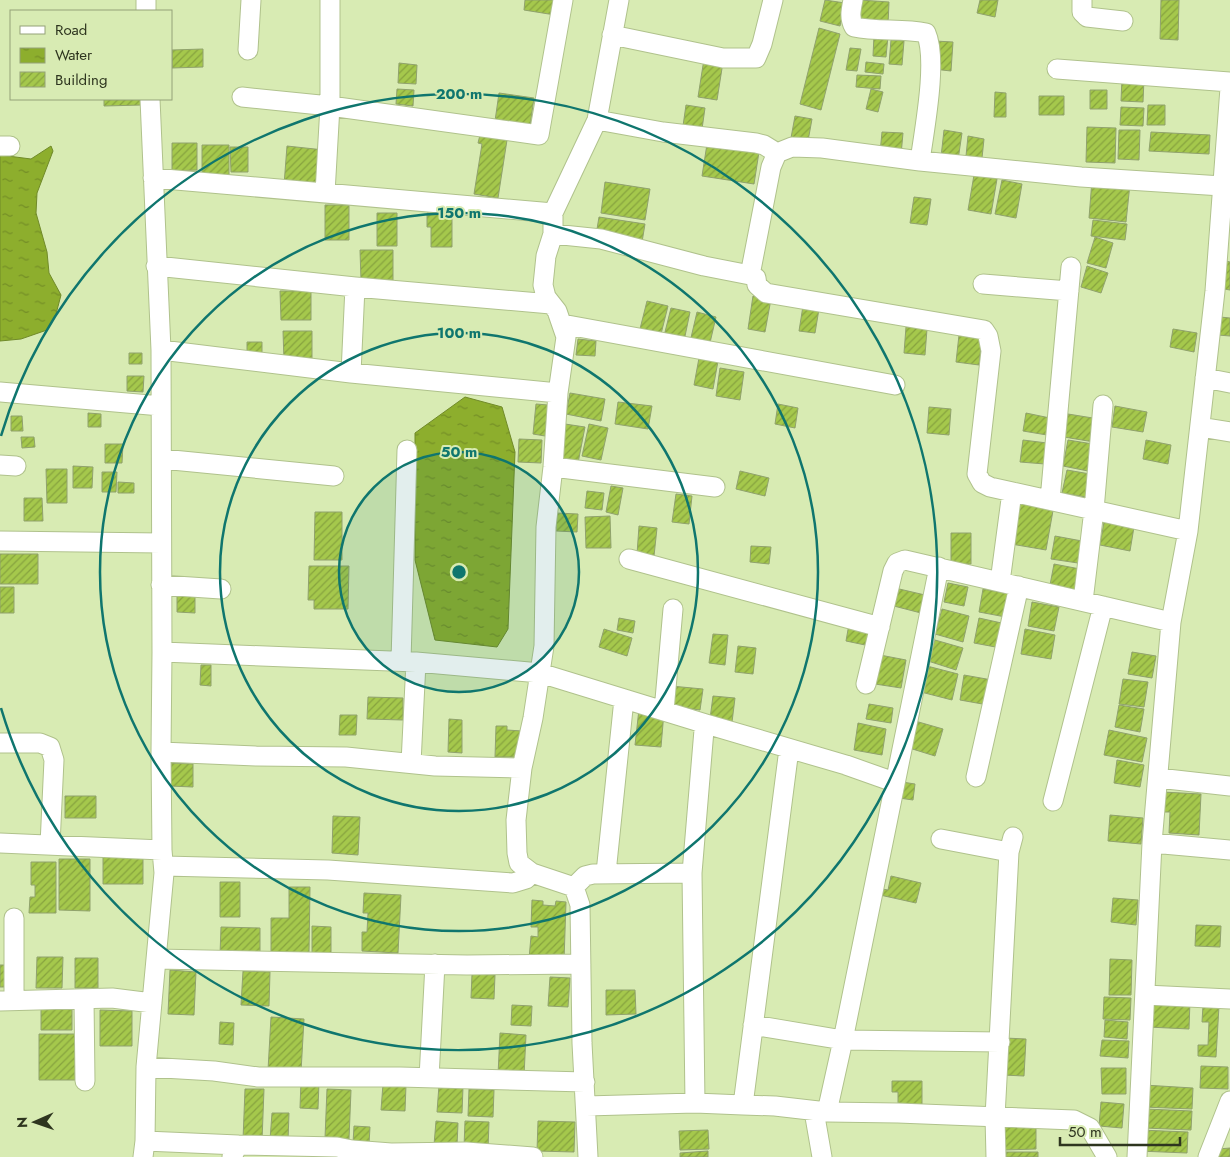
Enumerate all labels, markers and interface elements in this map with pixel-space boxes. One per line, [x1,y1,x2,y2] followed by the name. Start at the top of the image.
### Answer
[10,10,172,100] legend
[55,19,87,41] text: Road
[55,44,93,66] text: Water
[55,69,107,91] text: Building
[436,83,482,105] text: 200 m
[437,202,481,224] text: 150 m
[437,322,481,344] text: 100 m
[441,441,477,463] text: 50 m
[450,563,468,581] centre of rings
[10,1097,60,1147] north arrow
[1060,1114,1180,1146] scale bar
[12,1117,32,1128] text: N
[1068,1121,1102,1143] text: 50 m

